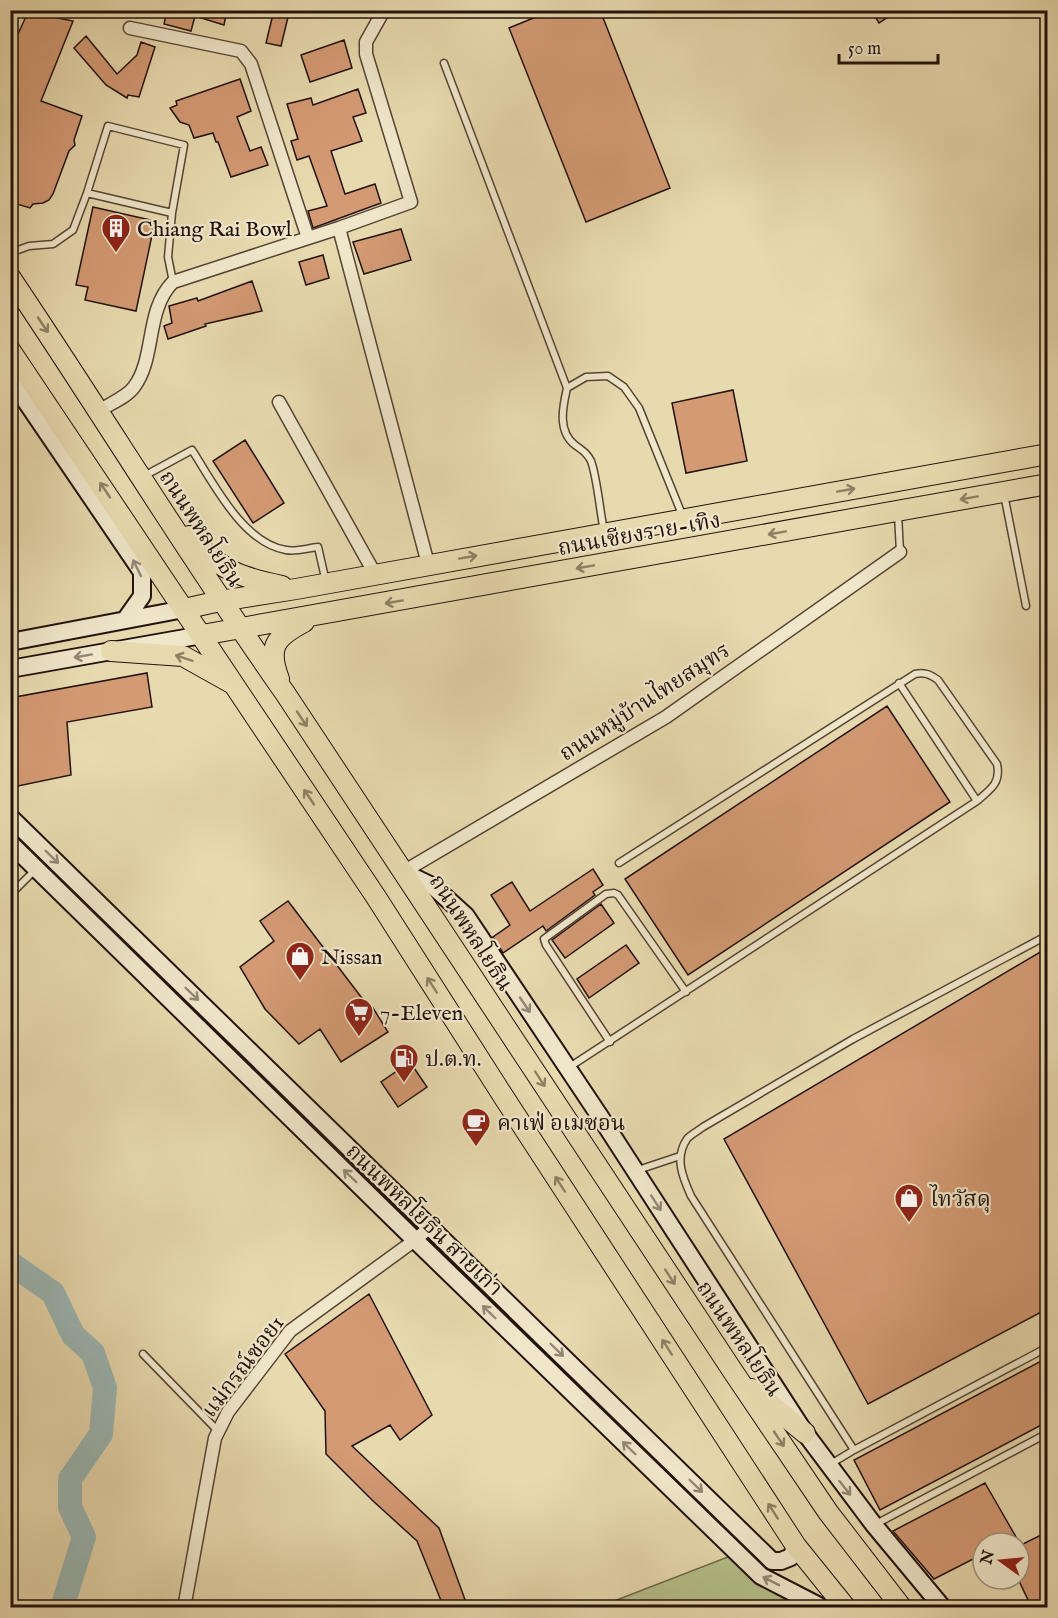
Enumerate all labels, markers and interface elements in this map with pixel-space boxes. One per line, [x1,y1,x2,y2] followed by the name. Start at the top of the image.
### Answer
[839,27,938,65] scale bar
[848,38,881,61] text: 50 m
[100,212,132,254] building icon: Chiang Rai Bowl
[137,216,292,244] place label: Chiang Rai Bowl
[37,317,49,333] one-way arrow
[152,464,250,593] street label: ถนนพหลโยธิน
[99,483,111,499] one-way arrow
[835,484,855,495] one-way arrow
[960,493,980,504] one-way arrow
[556,507,723,563] street label: ถนนเชียงราย-เทิง
[768,527,788,538] one-way arrow
[457,552,477,563] one-way arrow
[131,559,143,577] one-way arrow
[576,562,596,573] one-way arrow
[384,596,404,607] one-way arrow
[553,635,736,768] street label: ถนนหมู่บ้านไทยสมุทร
[73,651,93,662] one-way arrow
[175,652,194,663] one-way arrow
[296,710,308,727] one-way arrow
[303,789,315,806] one-way arrow
[45,850,60,865] one-way arrow
[422,868,520,997] street label: ถนนพหลโยธิน
[284,940,316,982] shop icon: Nissan
[321,944,383,972] place label: Nissan
[425,977,437,994] one-way arrow
[184,986,199,1001] one-way arrow
[343,996,375,1038] supermarket icon: 7-Eleven
[519,997,531,1013] one-way arrow
[380,1000,464,1028] place label: 7-Eleven
[388,1042,420,1084] fuel station icon: ป.ต.ท.
[425,1046,482,1074] place label: ป.ต.ท.
[534,1070,546,1087] one-way arrow
[460,1106,492,1148] cafe icon: คาเฟ่ อเมซอน
[497,1110,625,1138] place label: คาเฟ่ อเมซอน
[339,1137,509,1303] street label: ถนนพหลโยธิน สายเก่า
[342,1169,357,1183] one-way arrow
[554,1176,566,1193] one-way arrow
[893,1182,925,1224] shop icon: ไทวัสดุ
[929,1184,991,1214] place label: ไทวัสดุ
[650,1194,662,1211] one-way arrow
[664,1268,676,1284] one-way arrow
[689,1275,789,1402] street label: ถนนพหลโยธิน
[482,1305,497,1319] one-way arrow
[196,1311,291,1424] street label: แม่กรณ์ซอย1
[661,1339,673,1356] one-way arrow
[549,1343,564,1358] one-way arrow
[773,1430,785,1447] one-way arrow
[622,1441,637,1455] one-way arrow
[689,1479,704,1494] one-way arrow
[839,1479,852,1495] one-way arrow
[767,1503,779,1520] one-way arrow
[971,1531,1031,1591] north arrow
[977,1548,1000,1568] text: N
[763,1575,780,1587] one-way arrow

